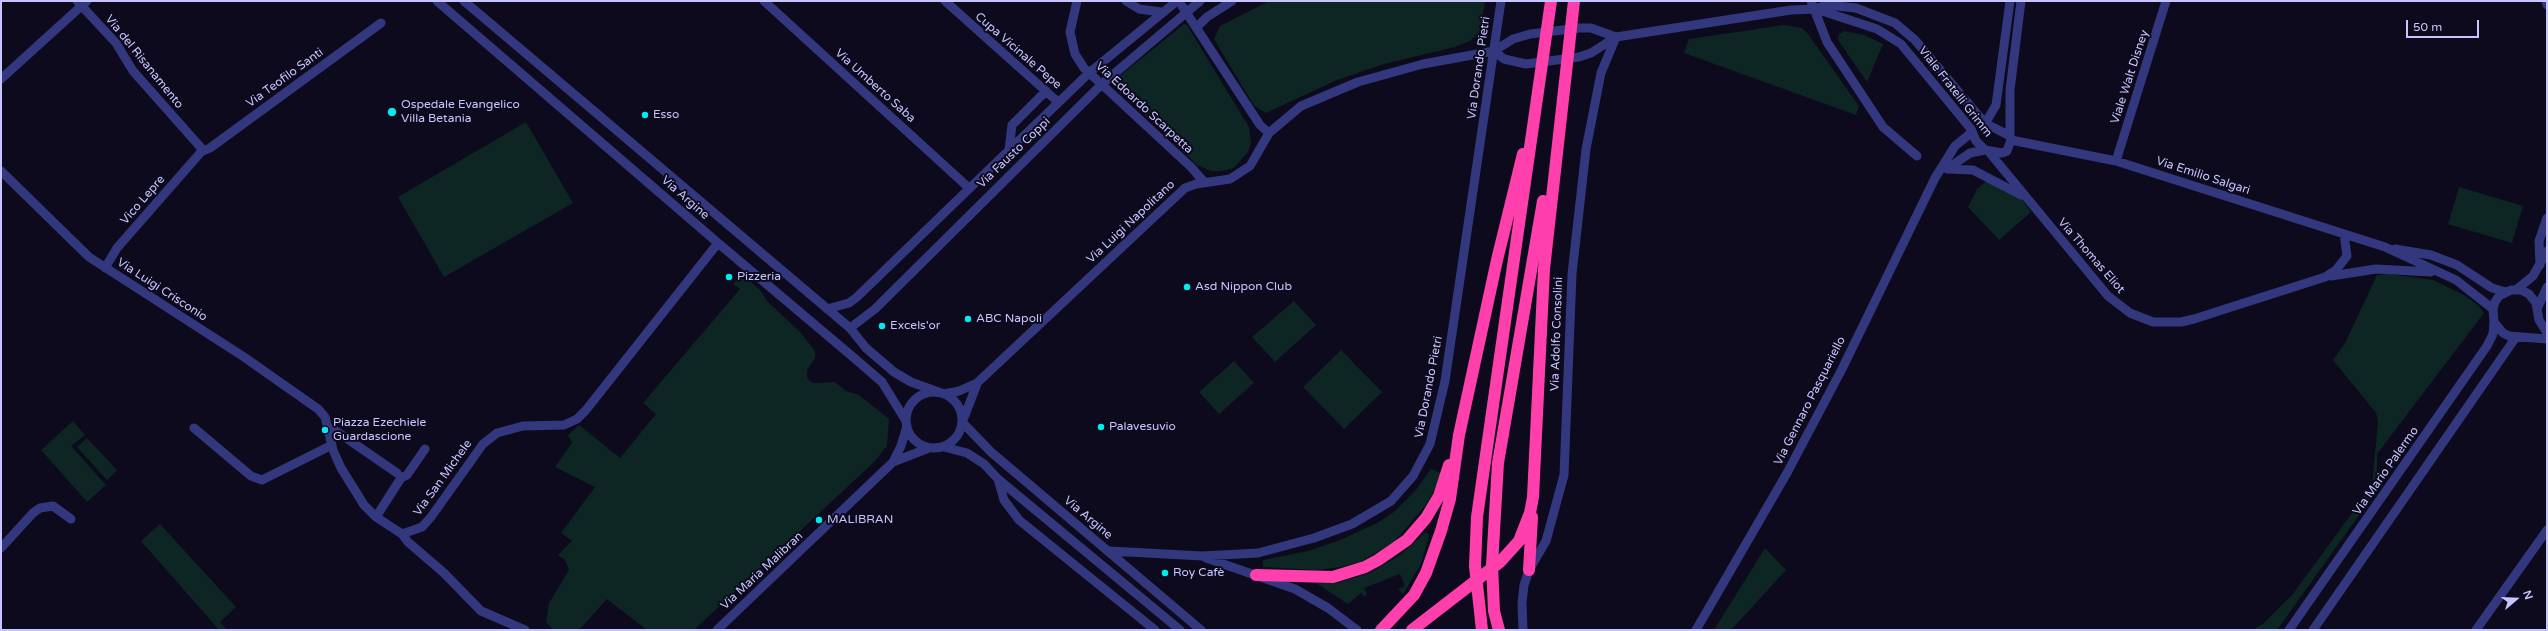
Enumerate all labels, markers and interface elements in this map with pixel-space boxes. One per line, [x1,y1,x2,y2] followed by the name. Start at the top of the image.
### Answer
[972,10,1064,92] street label: Cupa Vicinale Pepe
[102,12,186,112] street label: Via del Risanamento
[2408,12,2481,38] scale bar
[1465,16,1493,120] street label: Via Dorando Pietri
[2413,20,2442,34] text: 50 m
[2108,28,2152,126] street label: Viale Walt Disney
[1915,44,1995,140] street label: Viale Fratelli Grimm
[244,45,326,111] street label: Via Teofilo Santi
[832,46,918,126] street label: Via Umberto Saba
[1092,59,1196,157] street label: Via Edoardo Scarpetta
[401,98,520,126] place label: Ospedale Evangelico Villa Betania
[386,106,398,118] marker: Ospedale Evangelico Villa Betania
[653,108,679,122] place label: Esso
[640,110,650,120] marker: Esso
[975,115,1053,191] street label: Via Fausto Coppi
[2154,154,2252,198] street label: Via Emilio Salgari
[118,172,168,228] street label: Vico Lepre
[658,173,712,223] street label: Via Argine
[1084,177,1178,267] street label: Via Luigi Napolitano
[2054,215,2128,297] street label: Via Thomas Eliot
[114,255,210,325] street label: Via Luigi Crisconio
[737,270,781,284] place label: Pizzeria
[724,272,734,282] marker: Pizzeria
[1548,277,1566,391] street label: Via Adolfo Consolini
[1195,280,1292,294] place label: Asd Nippon Club
[1182,282,1192,292] marker: Asd Nippon Club
[976,312,1042,326] place label: ABC Napoli
[963,314,973,324] marker: ABC Napoli
[890,319,940,333] place label: Excels'or
[877,321,887,331] marker: Excels'or
[1771,334,1849,468] street label: Via Gennaro Pasquariello
[1412,335,1446,439] street label: Via Dorando Pietri
[333,416,426,444] place label: Piazza Ezechiele Guardascione
[1109,420,1176,434] place label: Palavesuvio
[1096,422,1106,432] marker: Palavesuvio
[2350,424,2422,518] street label: Via Mario Palermo
[320,425,330,435] marker: Piazza Ezechiele Guardascione
[411,437,475,519] street label: Via San Michele
[1061,494,1115,542] street label: Via Argine
[827,513,893,527] place label: MALIBRAN
[814,515,824,525] marker: MALIBRAN
[718,529,806,613] street label: Via Maria Malibran
[1173,566,1224,580] place label: Roy Cafè
[1160,568,1170,578] marker: Roy Cafè
[2496,579,2536,619] north arrow
[2520,589,2535,601] text: N

